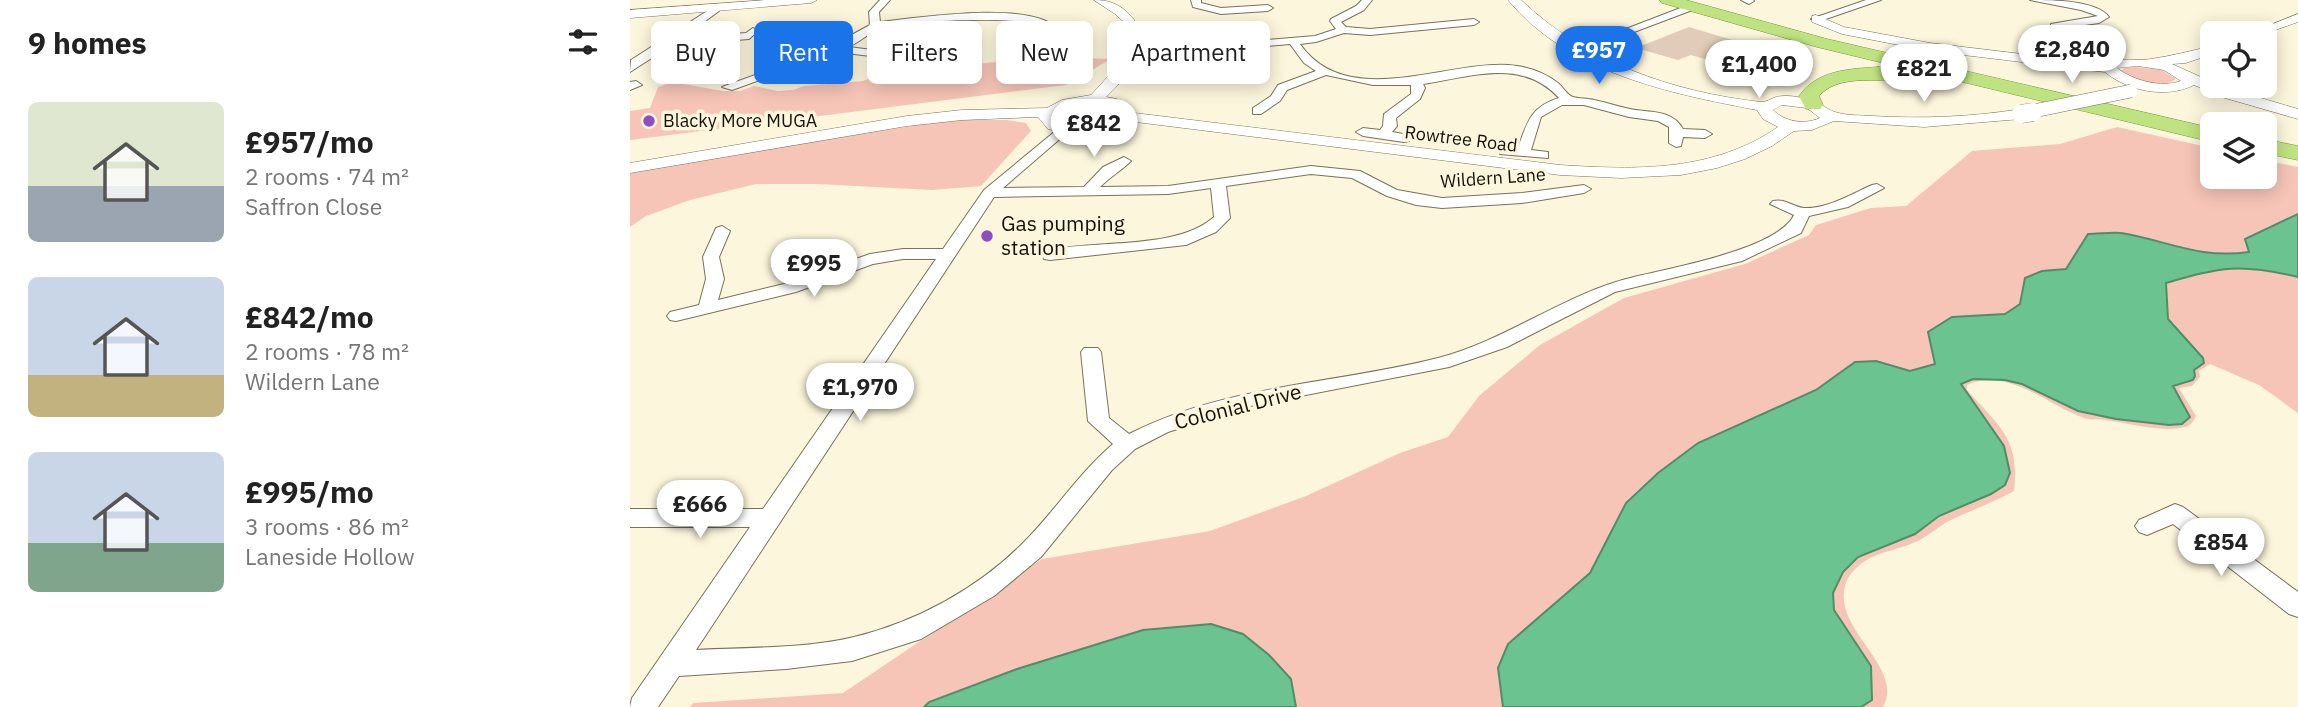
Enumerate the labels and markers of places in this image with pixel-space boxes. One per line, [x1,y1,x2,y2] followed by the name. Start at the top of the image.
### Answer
[2015,25,2129,85] pin: £2,840
[1558,27,1640,86] pin: £957
[1702,41,1816,100] pin: £1,400
[1883,44,1965,104] pin: £821
[1053,100,1135,159] pin: £842
[663,109,818,132] place label: Blacky More MUGA
[641,113,657,129] marker: Blacky More MUGA
[1001,209,1125,261] place label: Gas pumping station
[979,228,995,244] marker: Gas pumping station
[773,240,855,299] pin: £995
[803,364,917,423] pin: £1,970
[659,480,741,540] pin: £666
[2180,518,2262,578] pin: £854

